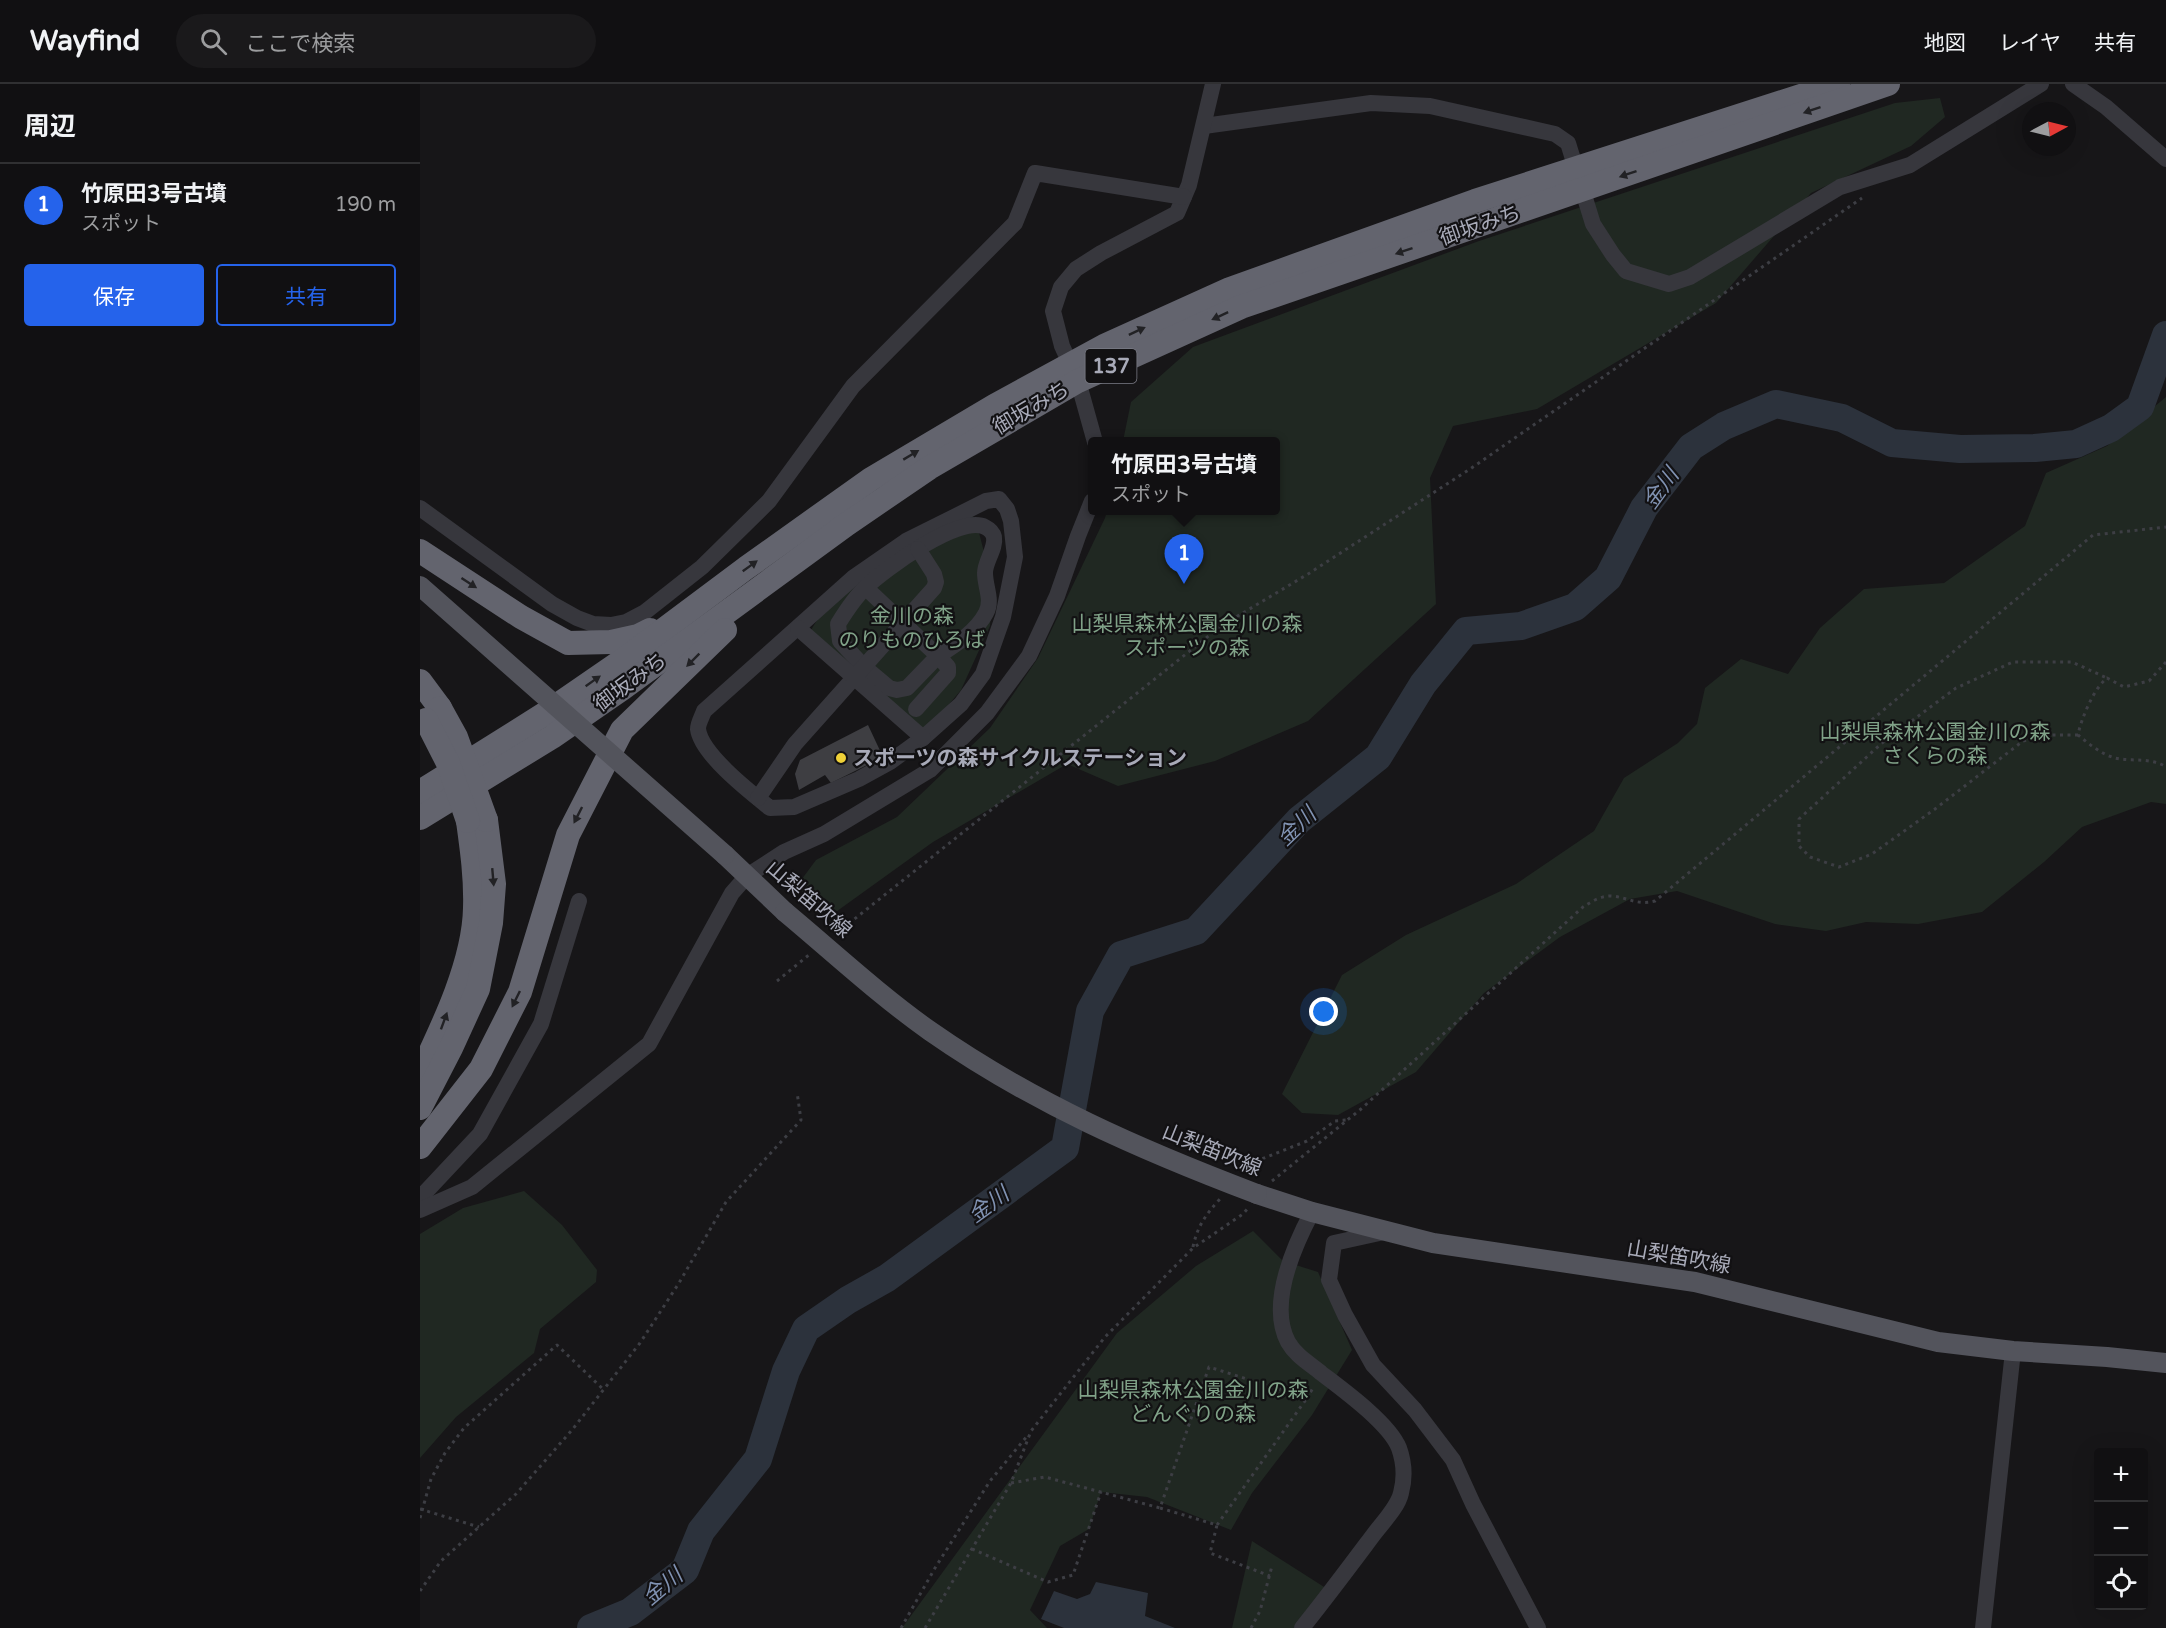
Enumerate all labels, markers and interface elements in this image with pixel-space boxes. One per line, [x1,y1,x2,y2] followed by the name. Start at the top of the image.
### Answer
[176,14,596,68] search box
[30,24,140,58] text: Wayfind
[197,25,230,58] icon: search
[245,31,355,57] text: ここで検索
[1924,31,1966,56] text: 地図
[1999,31,2061,56] text: レイヤ
[2094,31,2136,56] text: 共有
[2022,102,2076,156] north arrow
[1803,106,1821,116] one-way arrow
[24,111,76,142] text: 周辺
[1619,170,1637,180] one-way arrow
[81,181,227,207] text: 竹原田3号古墳
[37,193,50,217] text: 1
[335,193,396,217] text: 190 m
[1436,200,1524,251] street label: 御坂みち
[81,212,161,236] text: スポット
[1395,247,1413,256] one-way arrow
[24,264,204,326] button: 保存
[216,264,396,326] button: 共有
[1211,311,1229,321] one-way arrow
[1128,327,1145,336] one-way arrow
[1086,349,1136,383] road number: 137
[989,377,1074,440] street label: 御坂みち
[1088,437,1280,515] popup
[902,451,919,461] one-way arrow
[1111,452,1257,478] text: 竹原田3号古墳
[1637,462,1685,514] water label: 金川
[1111,483,1191,507] text: スポット
[1164,534,1203,584] pin: 1
[742,560,757,572] one-way arrow
[461,578,477,589] one-way arrow
[839,604,986,653] park label: 金川の森 のりものひろば
[1072,612,1303,661] park label: 山梨県森林公園金川の森 スポーツの森
[589,648,672,717] street label: 御坂みち
[686,653,700,667] one-way arrow
[584,675,600,687] one-way arrow
[1820,720,2051,769] park label: 山梨県森林公園金川の森 さくらの森
[853,746,1187,771] place label: スポーツの森サイクルステーション
[834,751,848,765] marker: スポーツの森サイクルステーション
[1272,801,1323,851] water label: 金川
[573,807,583,824] one-way arrow
[761,856,856,943] street label: 山梨笛吹線
[488,868,498,887] one-way arrow
[511,991,520,1008] one-way arrow
[1309,997,1338,1026] your location
[440,1011,450,1029] one-way arrow
[1158,1119,1265,1182] street label: 山梨笛吹線
[963,1180,1016,1228] water label: 金川
[1625,1236,1733,1279] street label: 山梨笛吹線
[1078,1378,1309,1427] park label: 山梨県森林公園金川の森 どんぐりの森
[2094,1448,2148,1610] map controls
[2094,1448,2148,1502] button: +
[2094,1502,2148,1556] button: −
[2094,1556,2148,1610] button: locate
[637,1561,689,1611] water label: 金川

